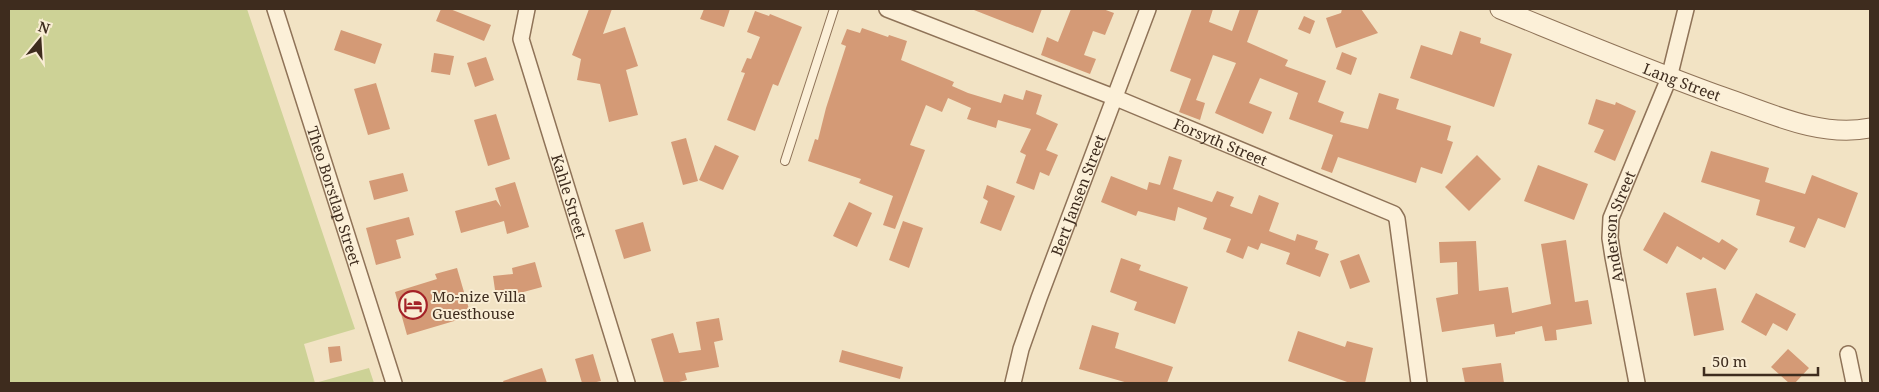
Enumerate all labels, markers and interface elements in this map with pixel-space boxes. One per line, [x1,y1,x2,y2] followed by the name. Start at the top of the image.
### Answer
[15,15,65,65] north arrow
[36,16,52,38] text: N
[1640,58,1724,105] street label: Lang Street
[1171,113,1270,170] street label: Forsyth Street
[303,124,366,268] street label: Theo Borstlap Street
[1046,132,1110,258] street label: Bert Jansen Street
[547,152,592,241] street label: Kahle Street
[1600,168,1639,284] street label: Anderson Street
[432,286,526,323] place label: Mo-nize Villa Guesthouse
[398,290,428,320] hotel icon: Mo-nize Villa Guesthouse
[1704,344,1818,376] scale bar
[1712,351,1747,371] text: 50 m

